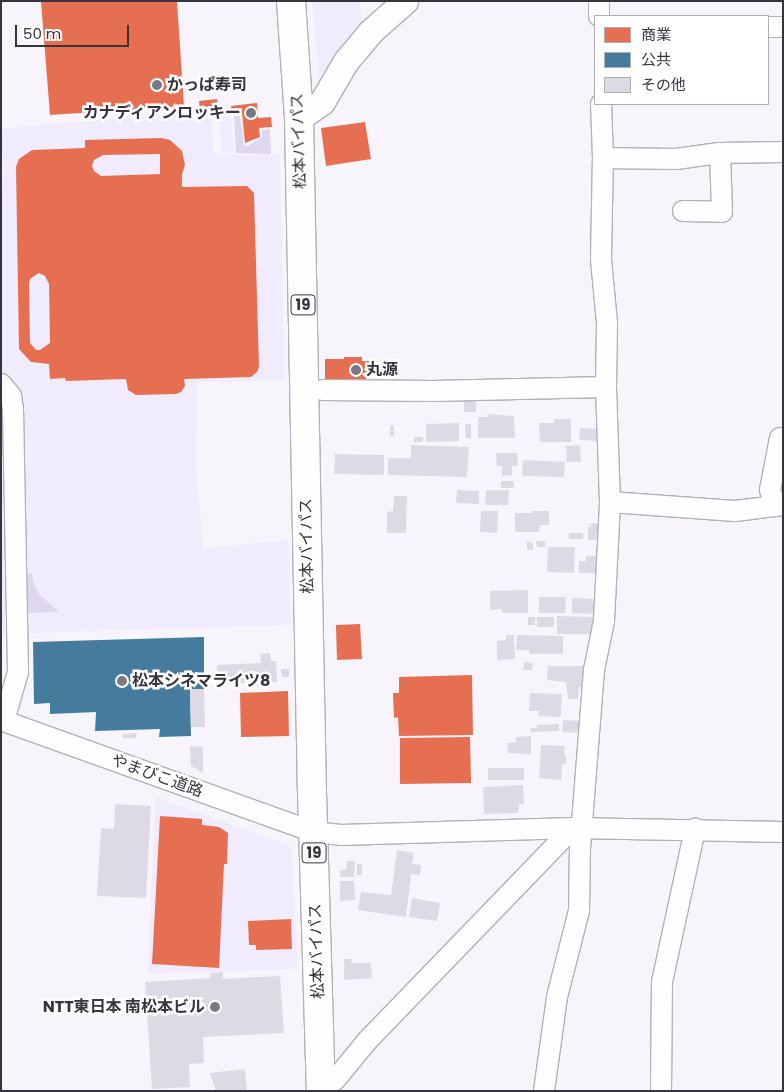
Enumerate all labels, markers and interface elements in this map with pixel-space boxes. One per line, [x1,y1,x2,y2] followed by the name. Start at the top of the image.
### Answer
[18,15,131,47] scale bar
[594,15,769,105] legend
[23,23,61,44] text: 50 m
[641,24,671,45] text: 商業
[641,49,671,70] text: 公共
[641,74,686,95] text: その他
[167,75,247,95] place label: かっぱ寿司
[151,79,163,91] marker: かっぱ寿司
[288,93,310,189] street label: 松本バイパス
[81,103,241,123] place label: カナディアンロッキー
[245,107,257,119] marker: カナディアンロッキー
[290,292,316,318] road number: 19
[366,360,398,380] place label: 丸源
[350,364,362,376] marker: 丸源
[297,498,317,594] street label: 松本バイパス
[132,671,270,691] place label: 松本シネマライツ8
[116,675,128,687] marker: 松本シネマライツ8
[109,751,205,801] street label: やまびこ道路
[302,840,326,866] road number: 19
[306,903,328,999] street label: 松本バイパス
[43,997,205,1017] place label: NTT東日本 南松本ビル
[209,1001,221,1013] marker: NTT東日本 南松本ビル

